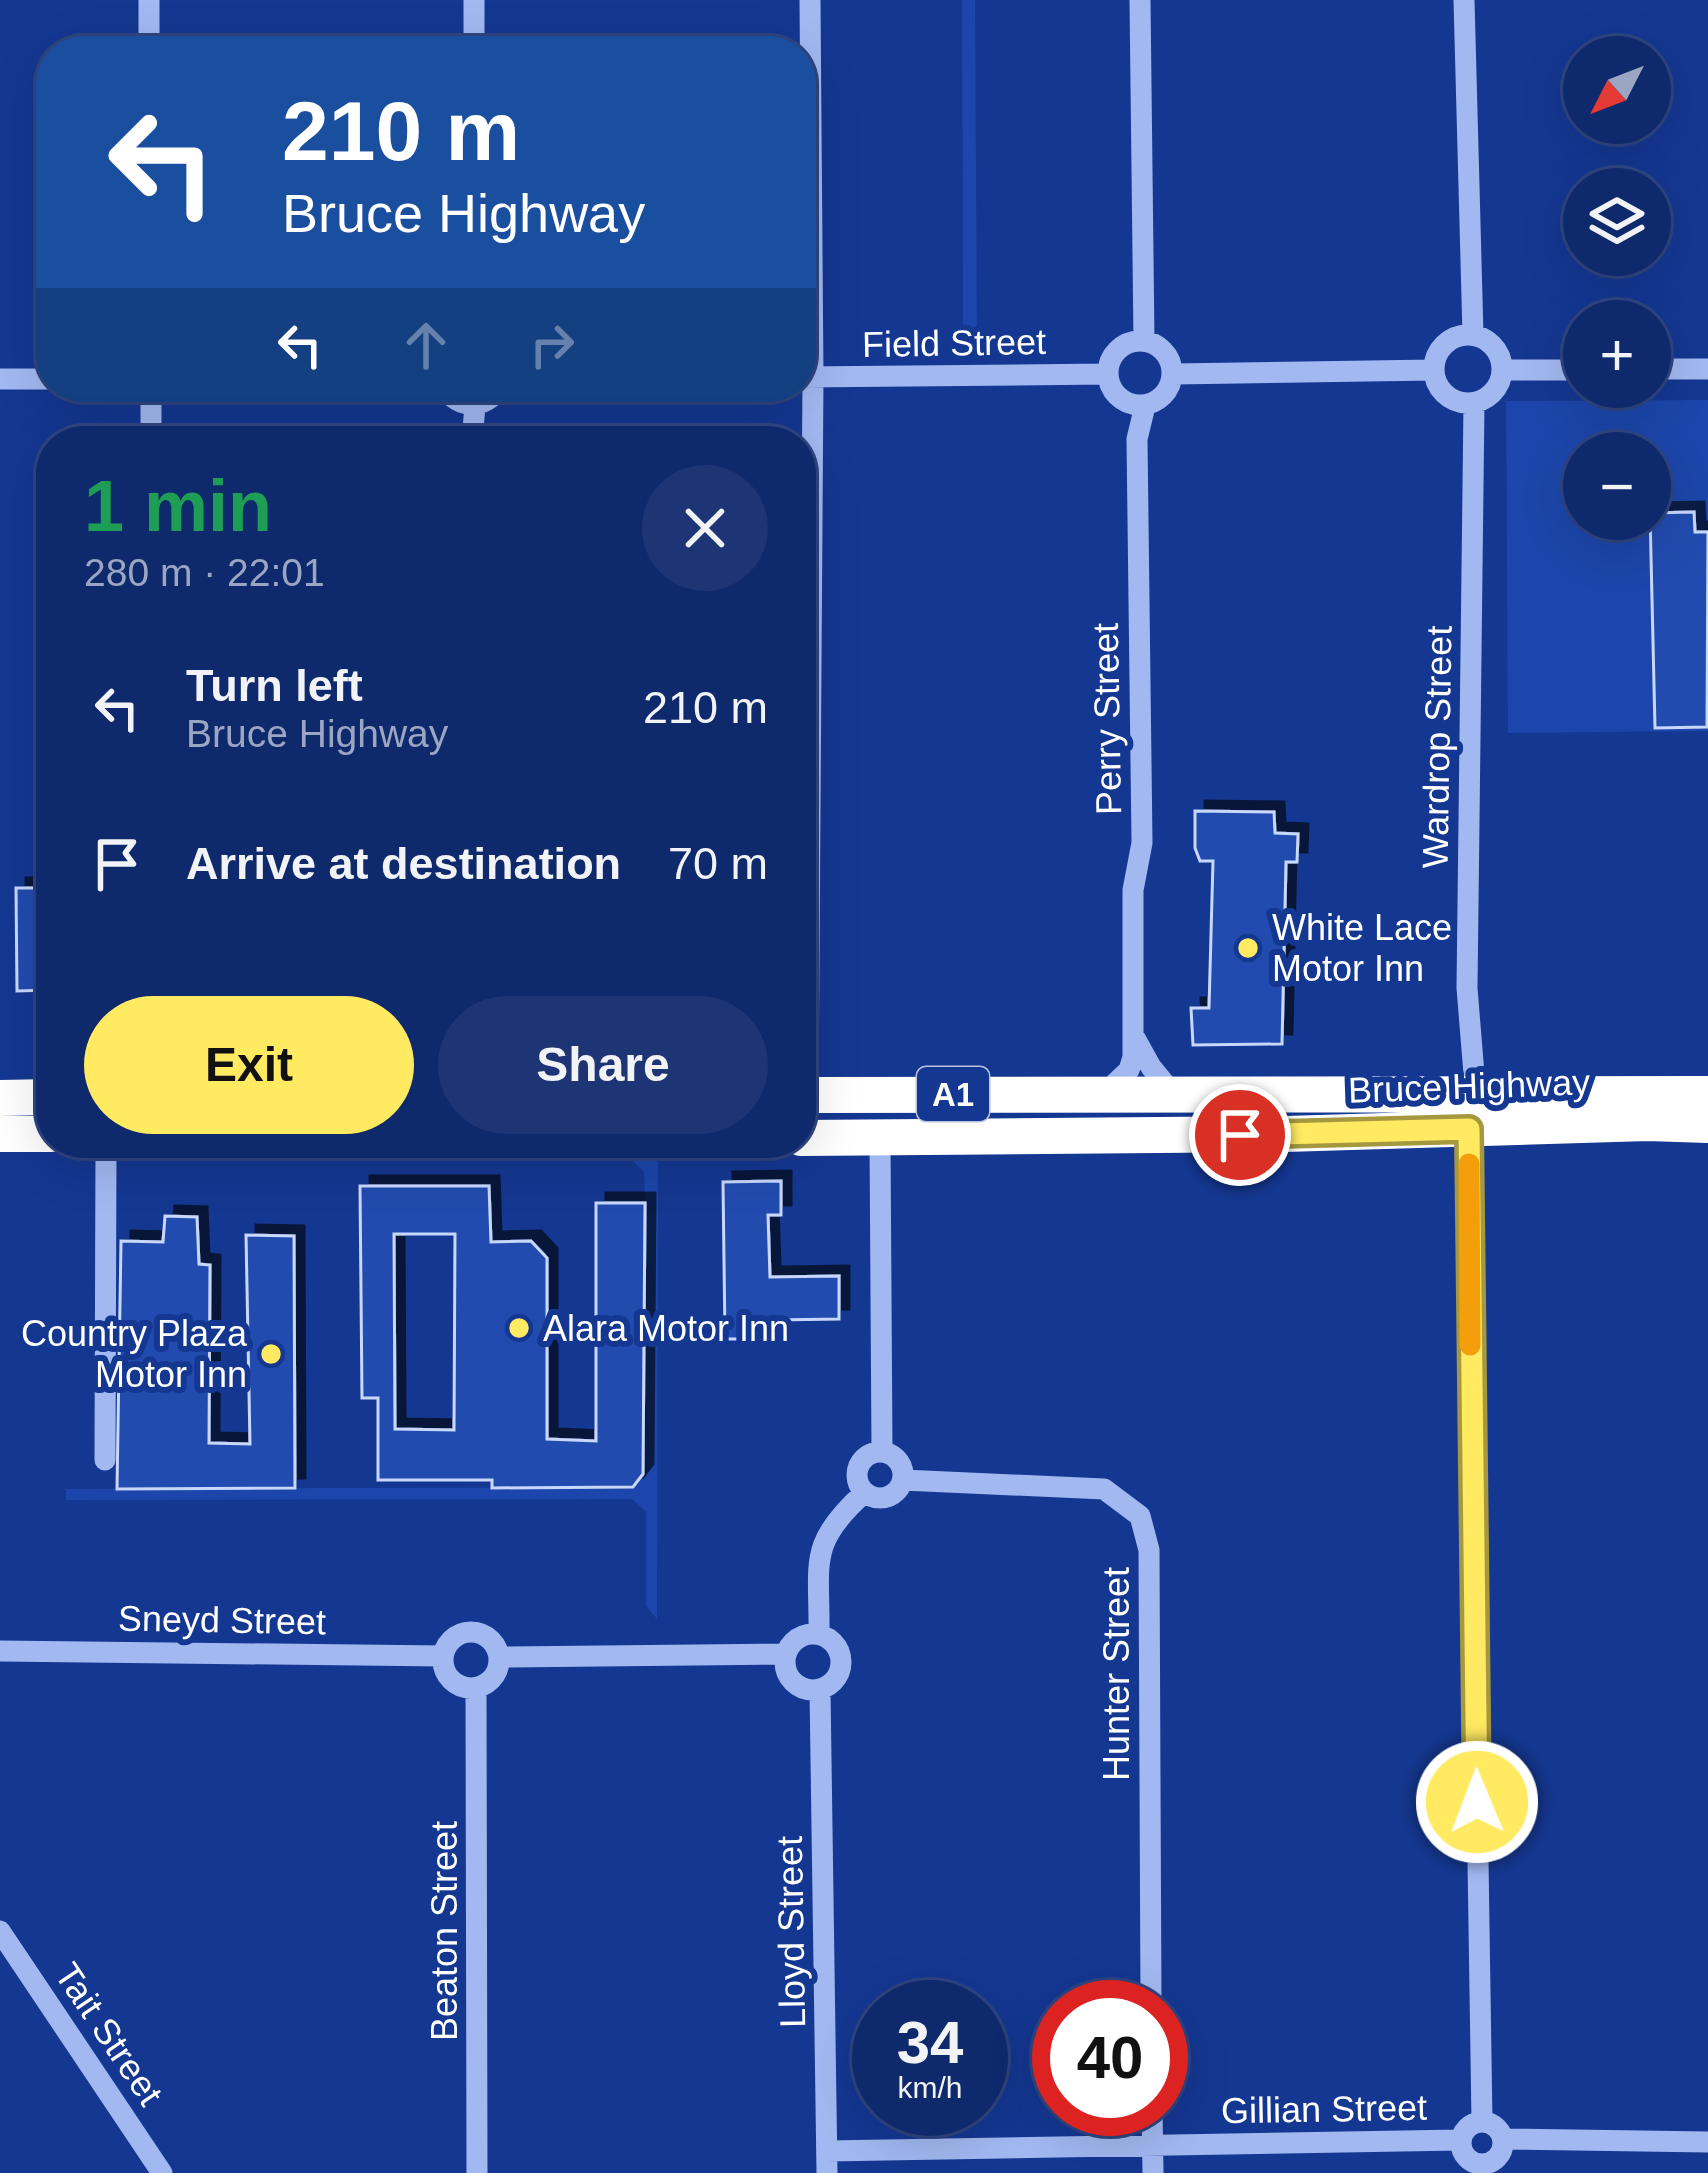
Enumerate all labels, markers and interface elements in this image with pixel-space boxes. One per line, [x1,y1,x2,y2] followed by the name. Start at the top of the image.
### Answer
[1563,36,1671,144] north arrow
[1563,36,1671,540] map controls
[84,84,240,240] icon: left
[282,84,520,178] text: 210 m
[1563,168,1671,276] button: layers
[282,183,645,243] text: Bruce Highway
[1563,300,1671,408] button: +
[267,312,333,378] icon: left
[393,312,459,378] icon: ahead
[519,312,585,378] icon: right
[862,321,1046,365] street label: Field Street
[1563,432,1671,540] button: −
[642,465,768,591] button: close
[84,466,272,546] text: 1 min
[84,551,325,594] text: 280 m · 22:01
[1085,623,1129,815] street label: Perry Street
[1414,625,1460,869] street label: Wardrop Street
[186,660,363,711] text: Turn left
[84,675,150,741] icon: left
[643,682,768,733] text: 210 m
[186,712,448,755] text: Bruce Highway
[84,831,150,897] icon: arrive
[186,838,621,889] text: Arrive at destination
[668,838,768,889] text: 70 m
[1272,907,1452,989] place label: White Lace Motor Inn
[1235,935,1261,961] marker: White Lace Motor Inn
[84,996,414,1134] button: Exit
[438,996,768,1134] button: Share
[1347,1061,1591,1111] street label: Bruce Highway
[917,1067,989,1121] road number: A1
[1189,1084,1291,1186] pin
[1207,1102,1273,1168] icon: arrive
[543,1308,789,1349] place label: Alara Motor Inn
[21,1313,248,1395] place label: Country Plaza Motor Inn
[506,1315,532,1341] marker: Alara Motor Inn
[258,1341,284,1367] marker: Country Plaza Motor Inn
[1096,1567,1137,1781] street label: Hunter Street
[118,1598,326,1642] street label: Sneyd Street
[1414,1739,1540,1865] position arrow
[424,1821,465,2041] street label: Beaton Street
[769,1836,813,2028] street label: Lloyd Street
[47,1955,171,2113] street label: Tait Street
[1032,1980,1188,2136] speed limit sign: 40
[897,2009,963,2076] text: 34
[897,2071,963,2104] text: km/h
[1221,2087,1427,2131] street label: Gillian Street

